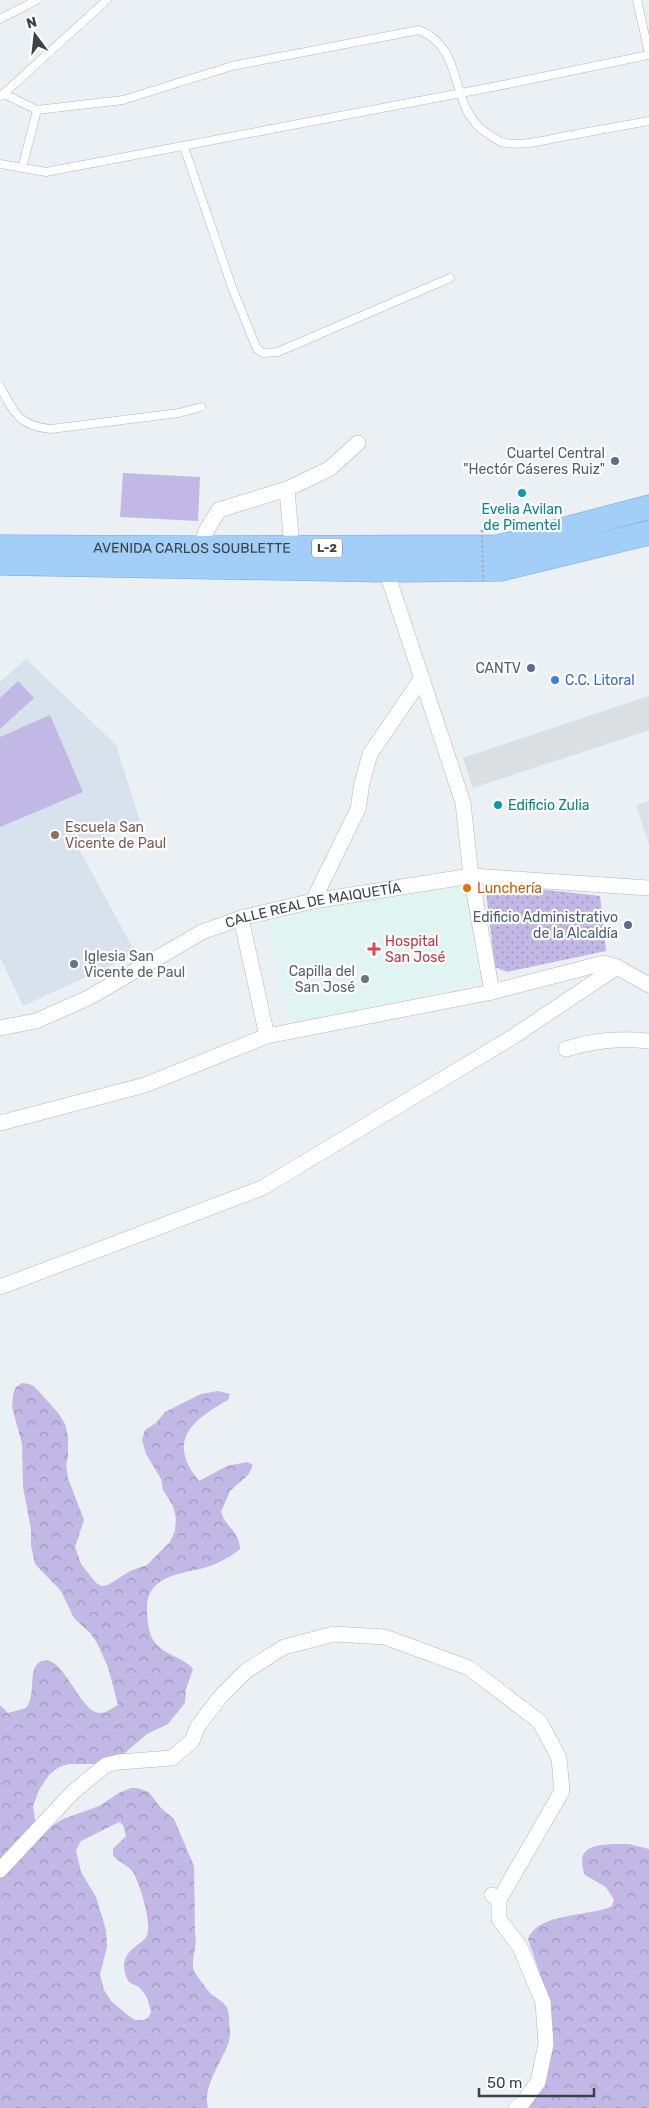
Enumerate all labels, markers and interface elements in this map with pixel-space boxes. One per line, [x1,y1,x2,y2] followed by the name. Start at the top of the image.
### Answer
[10,10,60,60] north arrow
[25,13,39,32] text: N
[463,445,605,478] place label: Cuartel Central "Hectór Cáseres Ruiz"
[609,455,621,467] marker: Cuartel Central "Hectór Cáseres Ruiz"
[516,487,528,499] marker: Evelia Avilan de Pimentel
[482,501,562,534] place label: Evelia Avilan de Pimentel
[312,538,342,558] road number: L-2
[93,539,291,557] street label: AVENIDA CARLOS SOUBLETTE
[475,660,521,677] place label: CANTV
[525,662,537,674] marker: CANTV
[565,672,635,689] place label: C.C. Litoral
[549,674,561,686] marker: C.C. Litoral
[508,797,590,814] place label: Edificio Zulia
[492,799,504,811] marker: Edificio Zulia
[65,819,166,852] place label: Escuela San Vicente de Paul
[49,829,61,841] marker: Escuela San Vicente de Paul
[223,879,403,932] street label: CALLE REAL DE MAIQUETÍA
[477,880,542,897] place label: Lunchería
[461,882,473,894] marker: Lunchería
[473,909,618,942] place label: Edificio Administrativo de la Alcaldía
[622,919,634,931] marker: Edificio Administrativo de la Alcaldía
[385,933,445,966] place label: Hospital San José
[367,942,381,956] marker: Hospital San José
[84,948,185,981] place label: Iglesia San Vicente de Paul
[68,958,80,970] marker: Iglesia San Vicente de Paul
[289,963,355,996] place label: Capilla del San José
[359,973,371,985] marker: Capilla del San José
[479,2066,594,2098] scale bar
[487,2074,522,2092] text: 50 m

